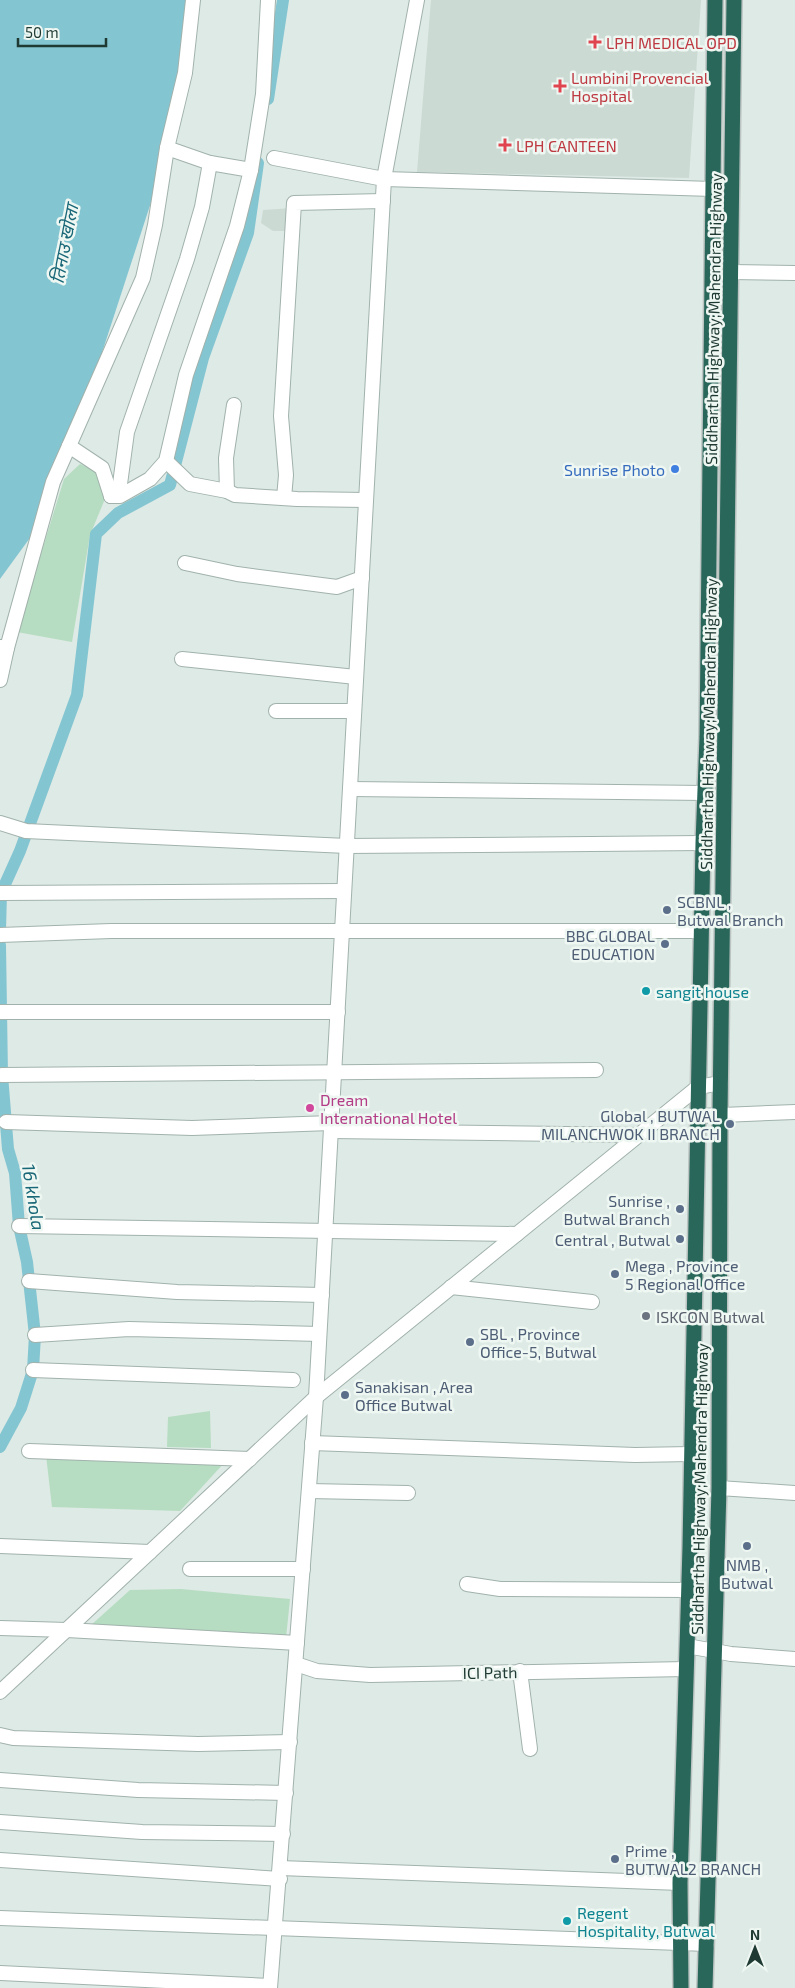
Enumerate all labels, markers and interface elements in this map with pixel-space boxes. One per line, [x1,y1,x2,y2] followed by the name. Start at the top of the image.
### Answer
[18,15,105,47] scale bar
[25,23,59,41] text: 50 m
[606,33,737,52] place label: LPH MEDICAL OPD
[588,35,602,49] marker: LPH MEDICAL OPD
[571,68,709,105] place label: Lumbini Provencial Hospital
[553,79,567,93] marker: Lumbini Provencial Hospital
[516,136,617,155] place label: LPH CANTEEN
[498,138,512,152] marker: LPH CANTEEN
[701,172,725,465] street label: Siddhartha Highway;Mahendra Highway
[46,200,83,285] water label: तिनाउ खोला
[564,460,665,479] place label: Sunrise Photo
[669,463,681,475] marker: Sunrise Photo
[696,577,720,870] street label: Siddhartha Highway;Mahendra Highway
[677,892,784,929] place label: SCBNL , Butwal Branch
[661,904,673,916] marker: SCBNL , Butwal Branch
[566,926,655,963] place label: BBC GLOBAL EDUCATION
[659,938,671,950] marker: BBC GLOBAL EDUCATION
[656,982,749,1001] place label: sangit house
[640,985,652,997] marker: sangit house
[320,1090,457,1127] place label: Dream International Hotel
[304,1102,316,1114] marker: Dream International Hotel
[541,1106,720,1143] place label: Global , BUTWAL MILANCHWOK II BRANCH
[724,1118,736,1130] marker: Global , BUTWAL MILANCHWOK II BRANCH
[18,1162,50,1232] water label: 16 khola
[563,1191,670,1228] place label: Sunrise , Butwal Branch
[674,1203,686,1215] marker: Sunrise , Butwal Branch
[555,1230,670,1249] place label: Central , Butwal
[674,1233,686,1245] marker: Central , Butwal
[625,1256,745,1293] place label: Mega , Province 5 Regional Office
[609,1268,621,1280] marker: Mega , Province 5 Regional Office
[656,1307,765,1326] place label: ISKCON Butwal
[640,1310,652,1322] marker: ISKCON Butwal
[480,1324,597,1361] place label: SBL , Province Office-5, Butwal
[464,1336,476,1348] marker: SBL , Province Office-5, Butwal
[687,1342,711,1635] street label: Siddhartha Highway;Mahendra Highway
[355,1377,473,1414] place label: Sanakisan , Area Office Butwal
[339,1389,351,1401] marker: Sanakisan , Area Office Butwal
[741,1540,753,1552] marker: NMB , Butwal
[721,1555,773,1592] place label: NMB , Butwal
[463,1662,517,1682] street label: ICI Path
[625,1841,761,1878] place label: Prime , BUTWAL2 BRANCH
[609,1853,621,1865] marker: Prime , BUTWAL2 BRANCH
[577,1903,715,1940] place label: Regent Hospitality, Butwal
[561,1915,573,1927] marker: Regent Hospitality, Butwal
[730,1923,780,1973] north arrow
[750,1926,760,1943] text: N

